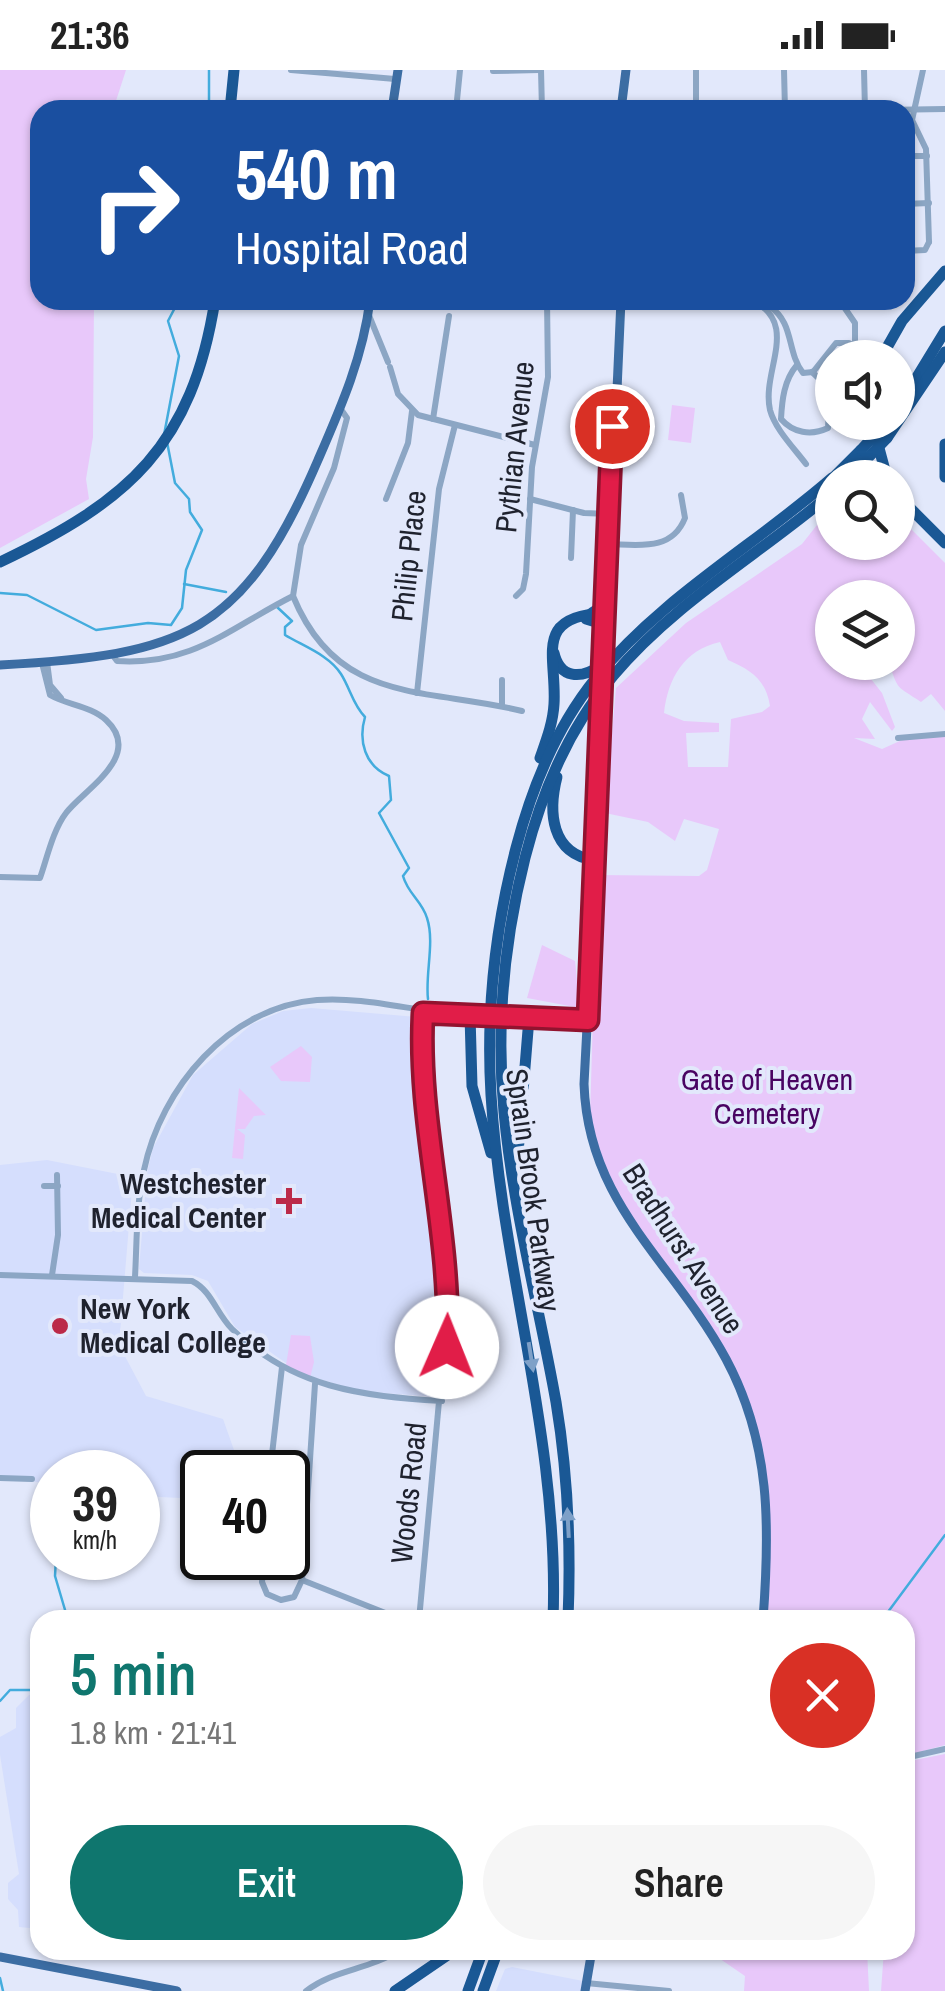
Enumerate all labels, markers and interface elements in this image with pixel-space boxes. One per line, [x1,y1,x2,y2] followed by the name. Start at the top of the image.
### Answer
[50,10,130,61] text: 21:36
[235,127,398,221] text: 540 m
[70,140,200,270] icon: right
[235,217,469,278] text: Hospital Road
[815,340,915,680] map controls
[815,340,915,440] button: sound
[485,359,543,534] street label: Pythian Avenue
[570,384,655,469] pin
[585,399,640,454] icon: arrive
[815,460,915,560] button: search
[381,489,435,623] street label: Philip Place
[815,580,915,680] button: layers
[681,1059,853,1133] park label: Gate of Heaven Cemetery
[497,1066,571,1315] street label: Sprain Brook Parkway
[614,1156,754,1341] street label: Bradhurst Avenue
[91,1163,266,1237] place label: Westchester Medical Center
[276,1188,302,1214] marker: Westchester Medical Center
[80,1288,266,1362] place label: New York Medical College
[395,1295,499,1399] position arrow
[49,1315,71,1337] marker: New York Medical College
[524,1342,539,1373] one-way arrow
[381,1420,435,1565] street label: Woods Road
[180,1450,310,1580] speed limit sign: 40
[72,1469,118,1537] text: 39
[560,1506,576,1538] one-way arrow
[73,1523,117,1557] text: km/h
[70,1633,197,1714] text: 5 min
[770,1643,875,1748] button: close
[70,1711,236,1754] text: 1.8 km · 21:41
[70,1825,463,1940] button: Exit
[483,1825,875,1940] button: Share

